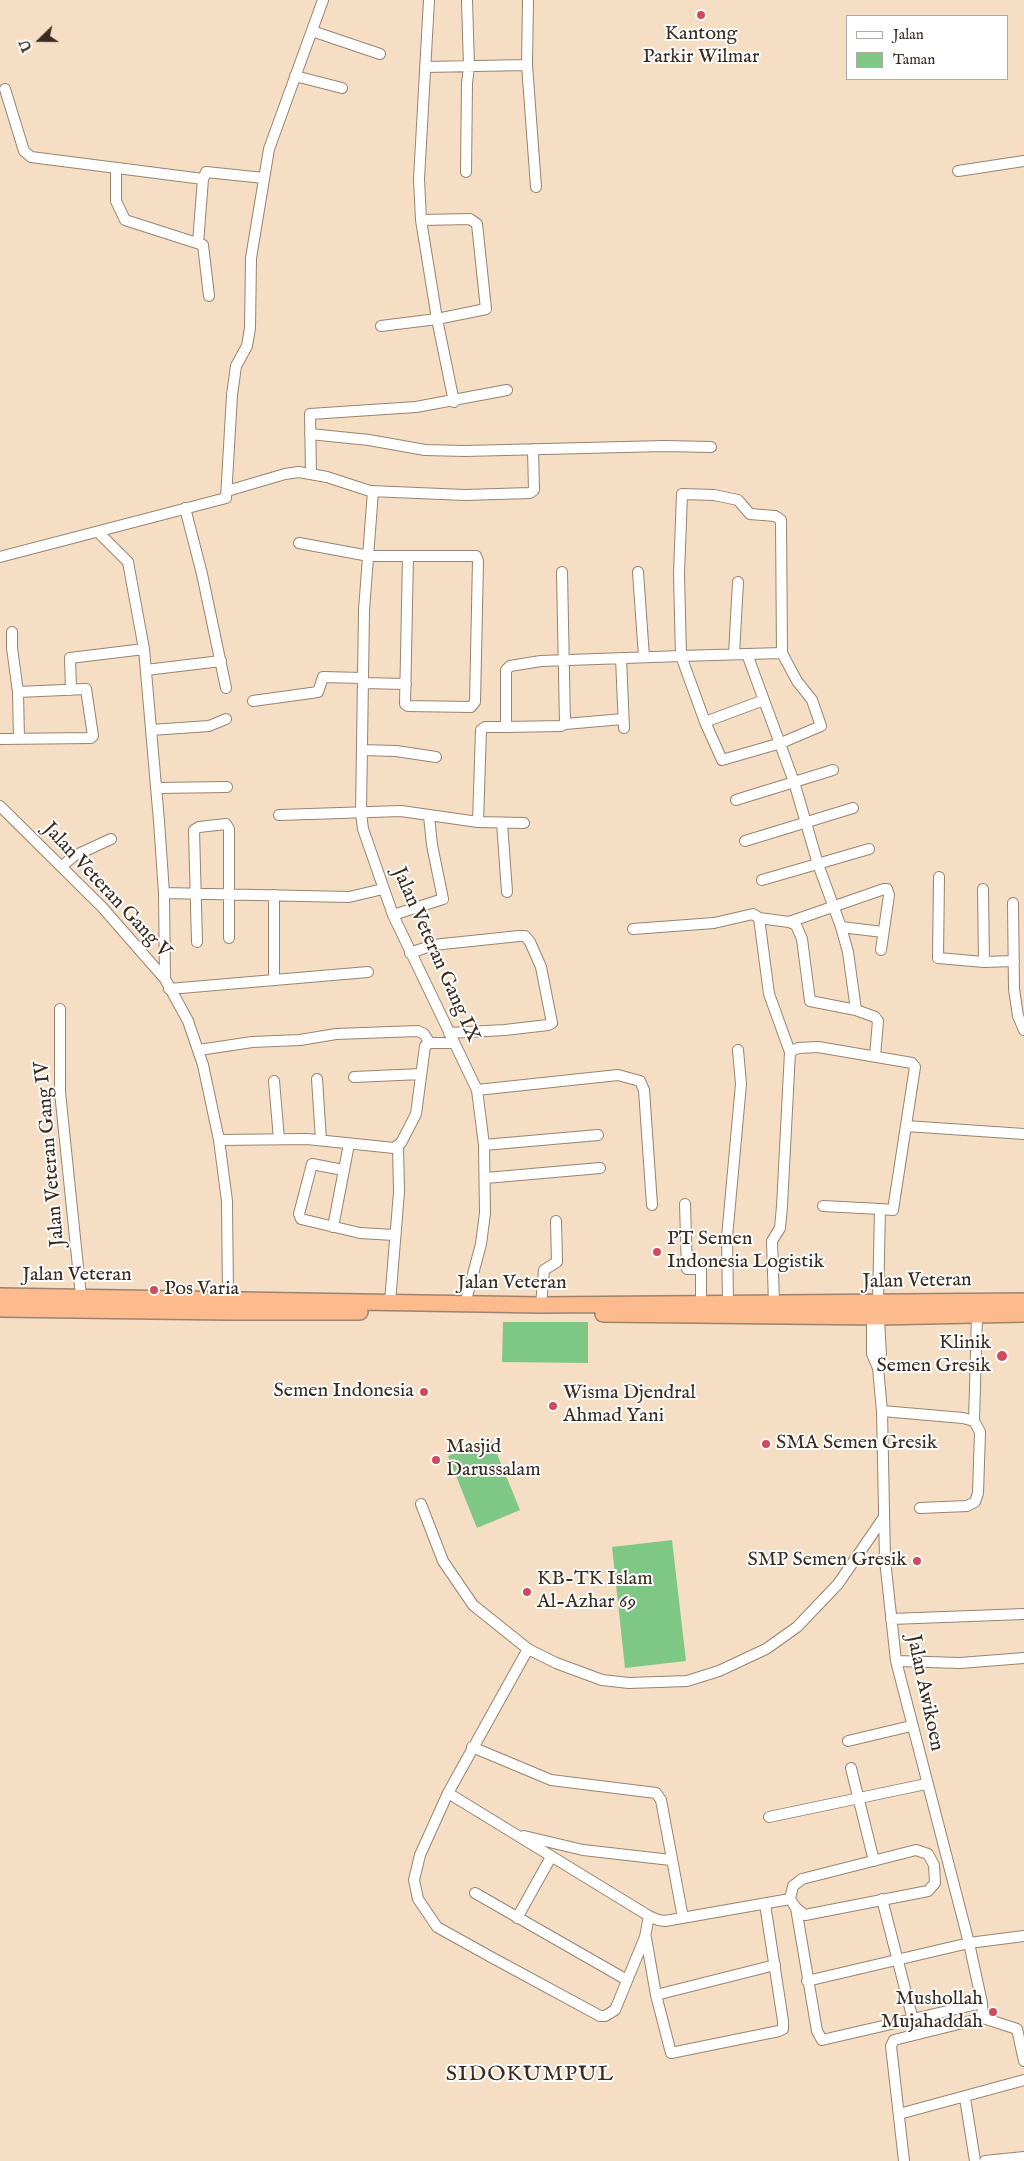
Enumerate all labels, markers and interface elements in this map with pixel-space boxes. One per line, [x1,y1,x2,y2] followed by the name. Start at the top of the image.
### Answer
[695,9,707,21] marker: Kantong Parkir Wilmar
[15,15,65,65] north arrow
[846,15,1009,80] legend
[643,23,759,70] place label: Kantong Parkir Wilmar
[893,25,924,44] text: Jalan
[16,37,37,54] text: U
[893,50,935,69] text: Taman
[37,818,175,964] street label: Jalan Veteran Gang V
[386,864,484,1046] street label: Jalan Veteran Gang IX
[31,1060,71,1248] street label: Jalan Veteran Gang IV
[667,1228,824,1275] place label: PT Semen Indonesia Logistik
[651,1246,663,1258] marker: PT Semen Indonesia Logistik
[22,1264,132,1288] street label: Jalan Veteran
[862,1269,972,1295] street label: Jalan Veteran
[457,1272,567,1296] street label: Jalan Veteran
[164,1278,239,1302] place label: Pos Varia
[148,1284,160,1296] marker: Pos Varia
[876,1332,991,1379] place label: Klinik Semen Gresik
[995,1349,1009,1363] marker: Klinik Semen Gresik
[273,1380,414,1404] place label: Semen Indonesia
[563,1382,696,1429] place label: Wisma Djendral Ahmad Yani
[418,1386,430,1398] marker: Semen Indonesia
[547,1400,559,1412] marker: Wisma Djendral Ahmad Yani
[776,1432,937,1456] place label: SMA Semen Gresik
[446,1436,541,1483] place label: Masjid Darussalam
[760,1438,772,1450] marker: SMA Semen Gresik
[430,1454,442,1466] marker: Masjid Darussalam
[747,1549,907,1573] place label: SMP Semen Gresik
[911,1555,923,1567] marker: SMP Semen Gresik
[537,1568,653,1615] place label: KB-TK Islam Al-Azhar 69
[521,1586,533,1598] marker: KB-TK Islam Al-Azhar 69
[900,1633,948,1753] street label: Jalan Awikoen
[881,1988,983,2035] place label: Mushollah Mujahaddah
[987,2006,999,2018] marker: Mushollah Mujahaddah
[445,2062,615,2088] district label: SIDOKUMPUL

